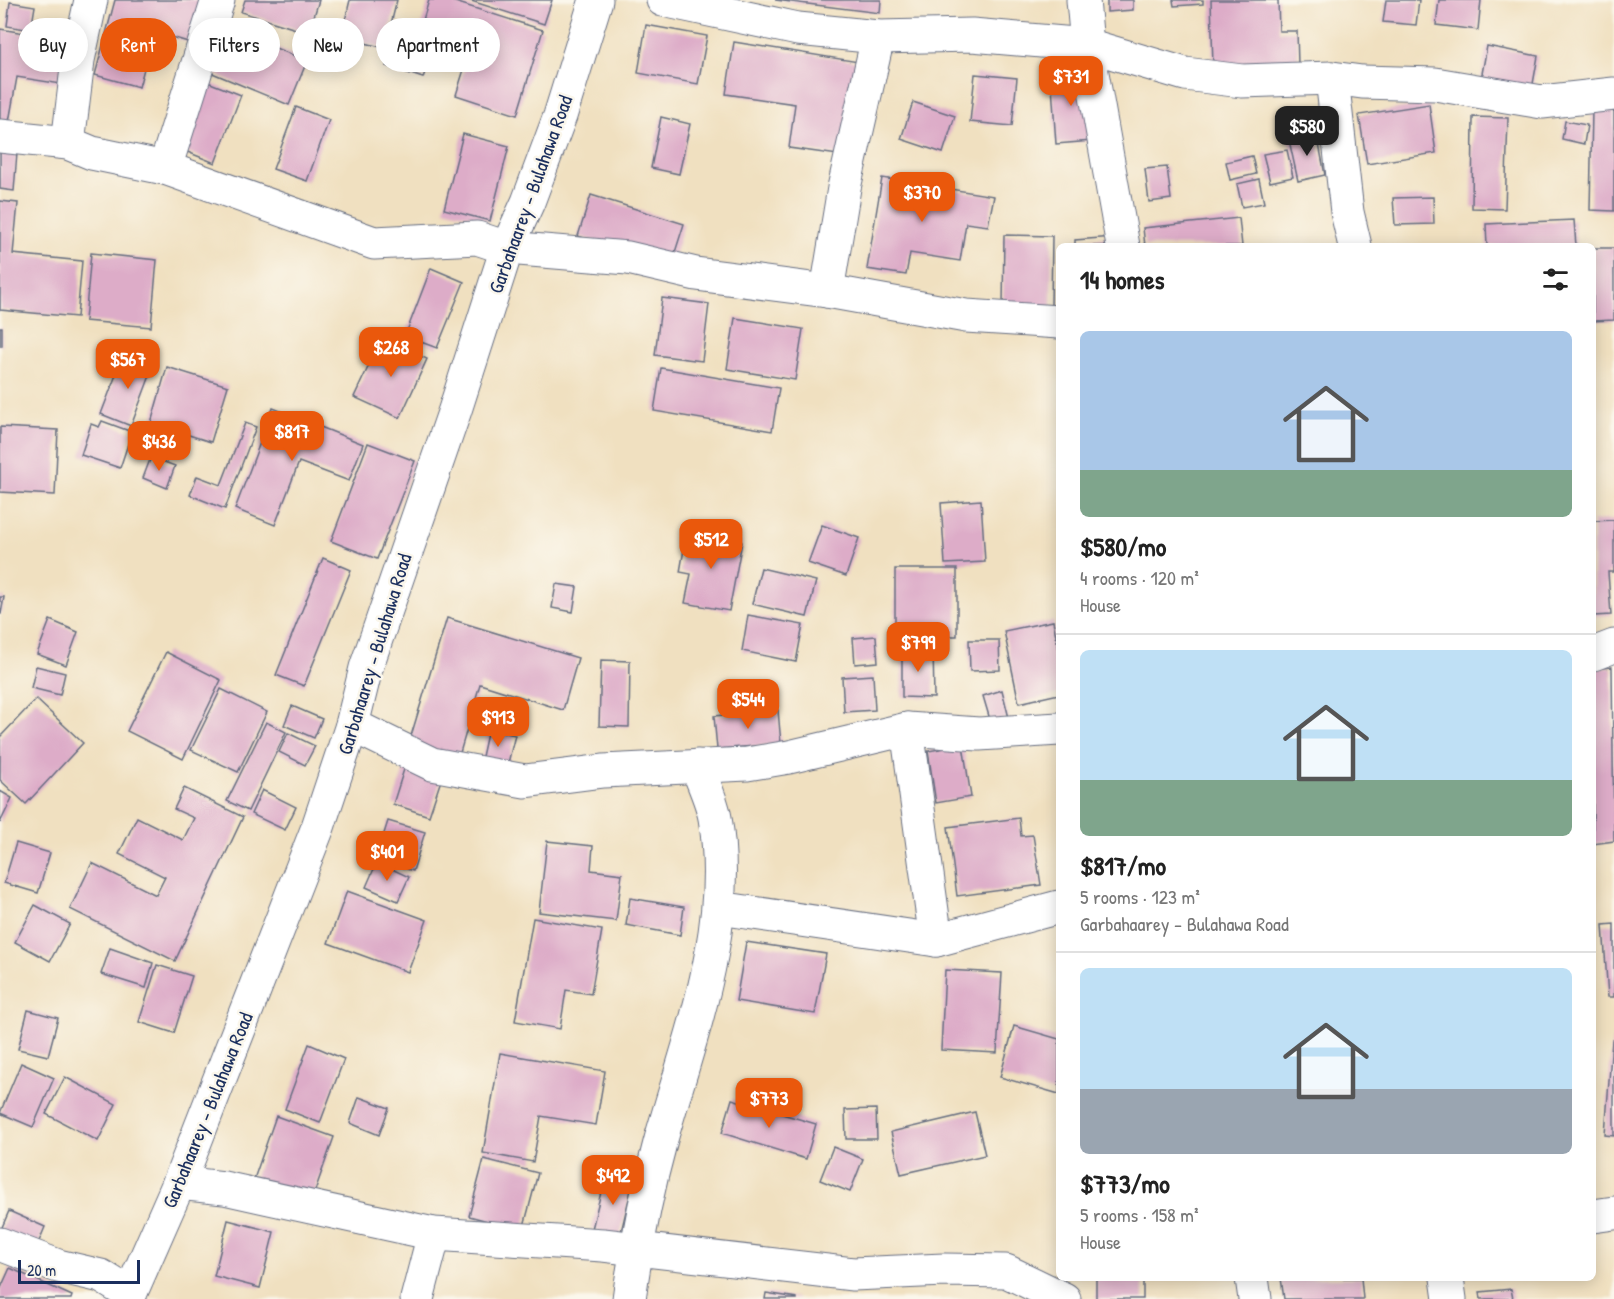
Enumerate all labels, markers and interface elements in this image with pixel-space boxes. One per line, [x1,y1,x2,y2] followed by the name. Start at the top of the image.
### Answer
[18,18,88,72] chip: Buy
[100,18,177,72] chip: Rent
[189,18,280,72] chip: Filters
[292,18,364,72] chip: New
[376,18,500,72] chip: Apartment
[1035,56,1107,107] pin: $731
[1053,62,1089,89] text: $731
[482,91,578,297] street label: Garbahaarey - Bulahawa Road
[1271,106,1343,157] pin: $580
[1289,112,1325,139] text: $580
[886,172,958,223] pin: $370
[903,178,941,205] text: $370
[1080,262,1165,297] text: 14 homes
[1539,263,1572,296] icon: filters
[355,327,427,378] pin: $268
[373,333,409,360] text: $268
[92,339,164,390] pin: $567
[110,345,146,372] text: $567
[1272,370,1380,478] icon: home
[256,411,328,462] pin: $817
[274,417,310,444] text: $817
[123,421,195,472] pin: $436
[142,427,176,454] text: $436
[675,519,747,570] pin: $512
[693,525,729,552] text: $512
[1080,529,1166,564] text: $580/mo
[331,550,417,758] street label: Garbahaarey - Bulahawa Road
[1080,564,1199,591] text: 4 rooms · 120 m²
[1080,591,1121,618] text: House
[882,622,954,673] pin: $799
[901,628,935,655] text: $799
[712,679,784,730] pin: $544
[731,685,765,712] text: $544
[1272,689,1380,797] icon: home
[462,697,534,748] pin: $913
[481,703,515,730] text: $913
[351,831,423,882] pin: $401
[370,837,404,864] text: $401
[1080,848,1166,883] text: $817/mo
[1080,883,1200,910] text: 5 rooms · 123 m²
[1080,910,1289,937] text: Garbahaarey - Bulahawa Road
[1272,1007,1380,1115] icon: home
[155,1008,259,1212] street label: Garbahaarey - Bulahawa Road
[733,1078,805,1129] pin: $773
[750,1084,788,1111] text: $773
[577,1155,649,1206] pin: $492
[596,1161,630,1188] text: $492
[1080,1166,1170,1201] text: $773/mo
[1080,1201,1199,1228] text: 5 rooms · 158 m²
[1080,1228,1121,1255] text: House
[18,1257,140,1284] scale bar
[27,1259,56,1281] text: 20 m

